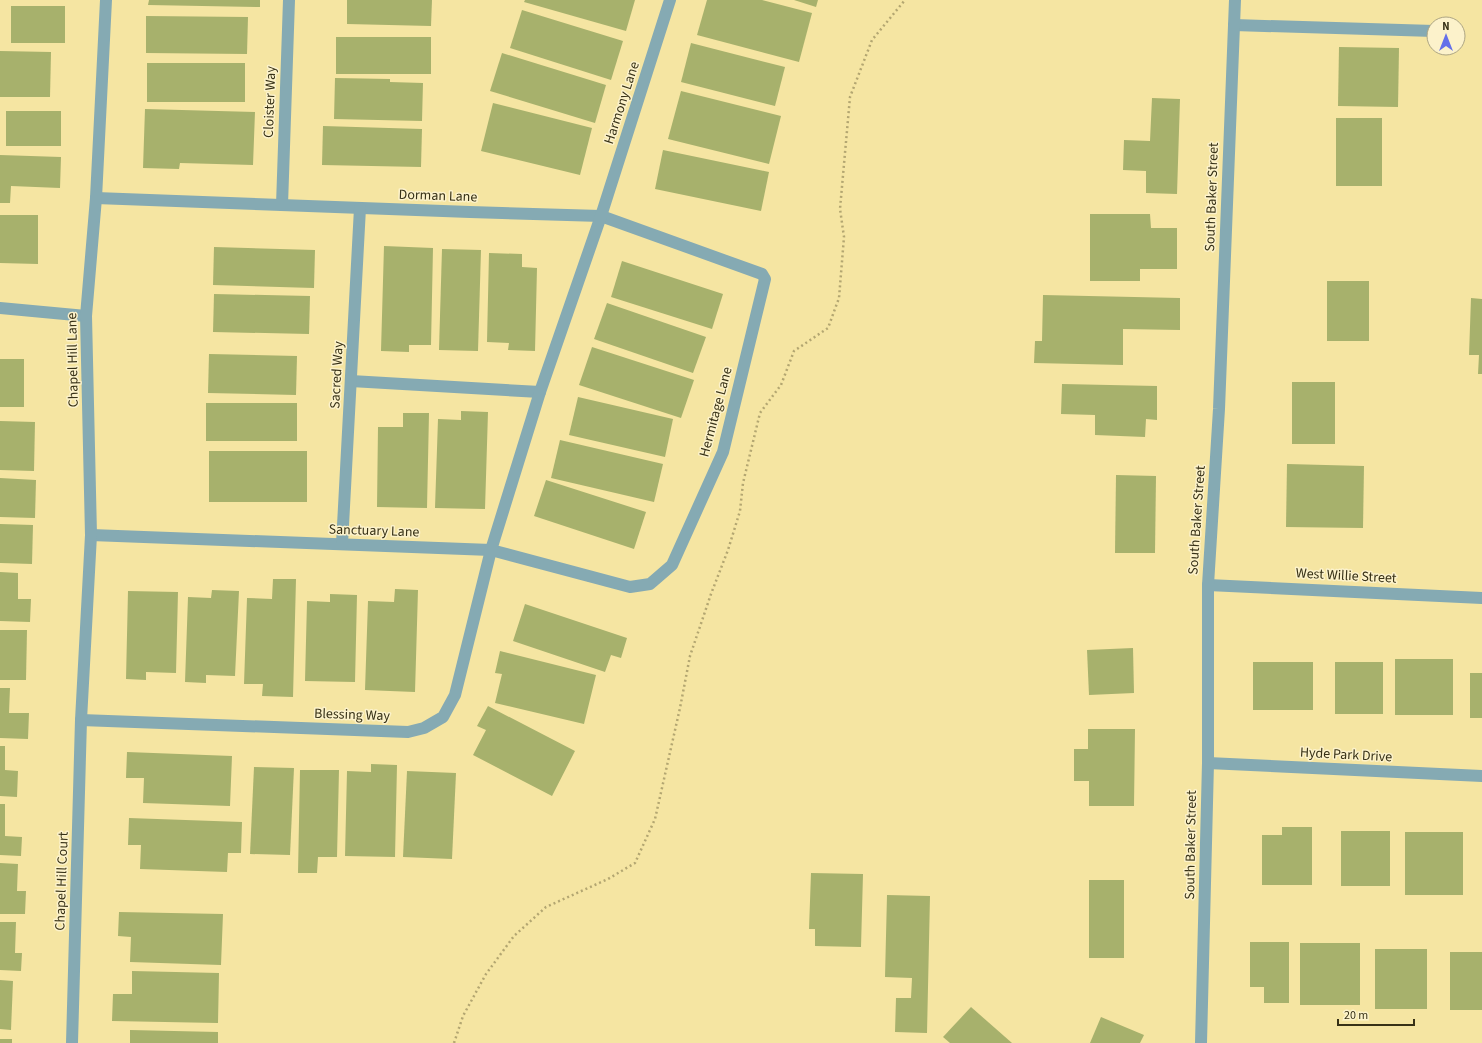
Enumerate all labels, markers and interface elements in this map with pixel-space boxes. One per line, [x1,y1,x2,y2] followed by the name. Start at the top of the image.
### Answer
[1426,16,1466,56] north arrow
[1442,19,1450,34] text: N
[599,59,645,147] street label: Harmony Lane
[259,65,281,138] street label: Cloister Way
[1200,142,1224,252] street label: South Baker Street
[398,185,478,207] street label: Dorman Lane
[62,312,84,408] street label: Chapel Hill Lane
[325,340,349,409] street label: Sacred Way
[694,365,738,459] street label: Hermitage Lane
[1183,464,1211,575] street label: South Baker Street
[328,519,420,543] street label: Sanctuary Lane
[1295,563,1397,589] street label: West Willie Street
[314,704,391,726] street label: Blessing Way
[1299,743,1393,767] street label: Hyde Park Drive
[1180,790,1202,900] street label: South Baker Street
[50,831,74,931] street label: Chapel Hill Court
[1338,1001,1414,1027] scale bar
[1344,1007,1368,1024] text: 20 m

